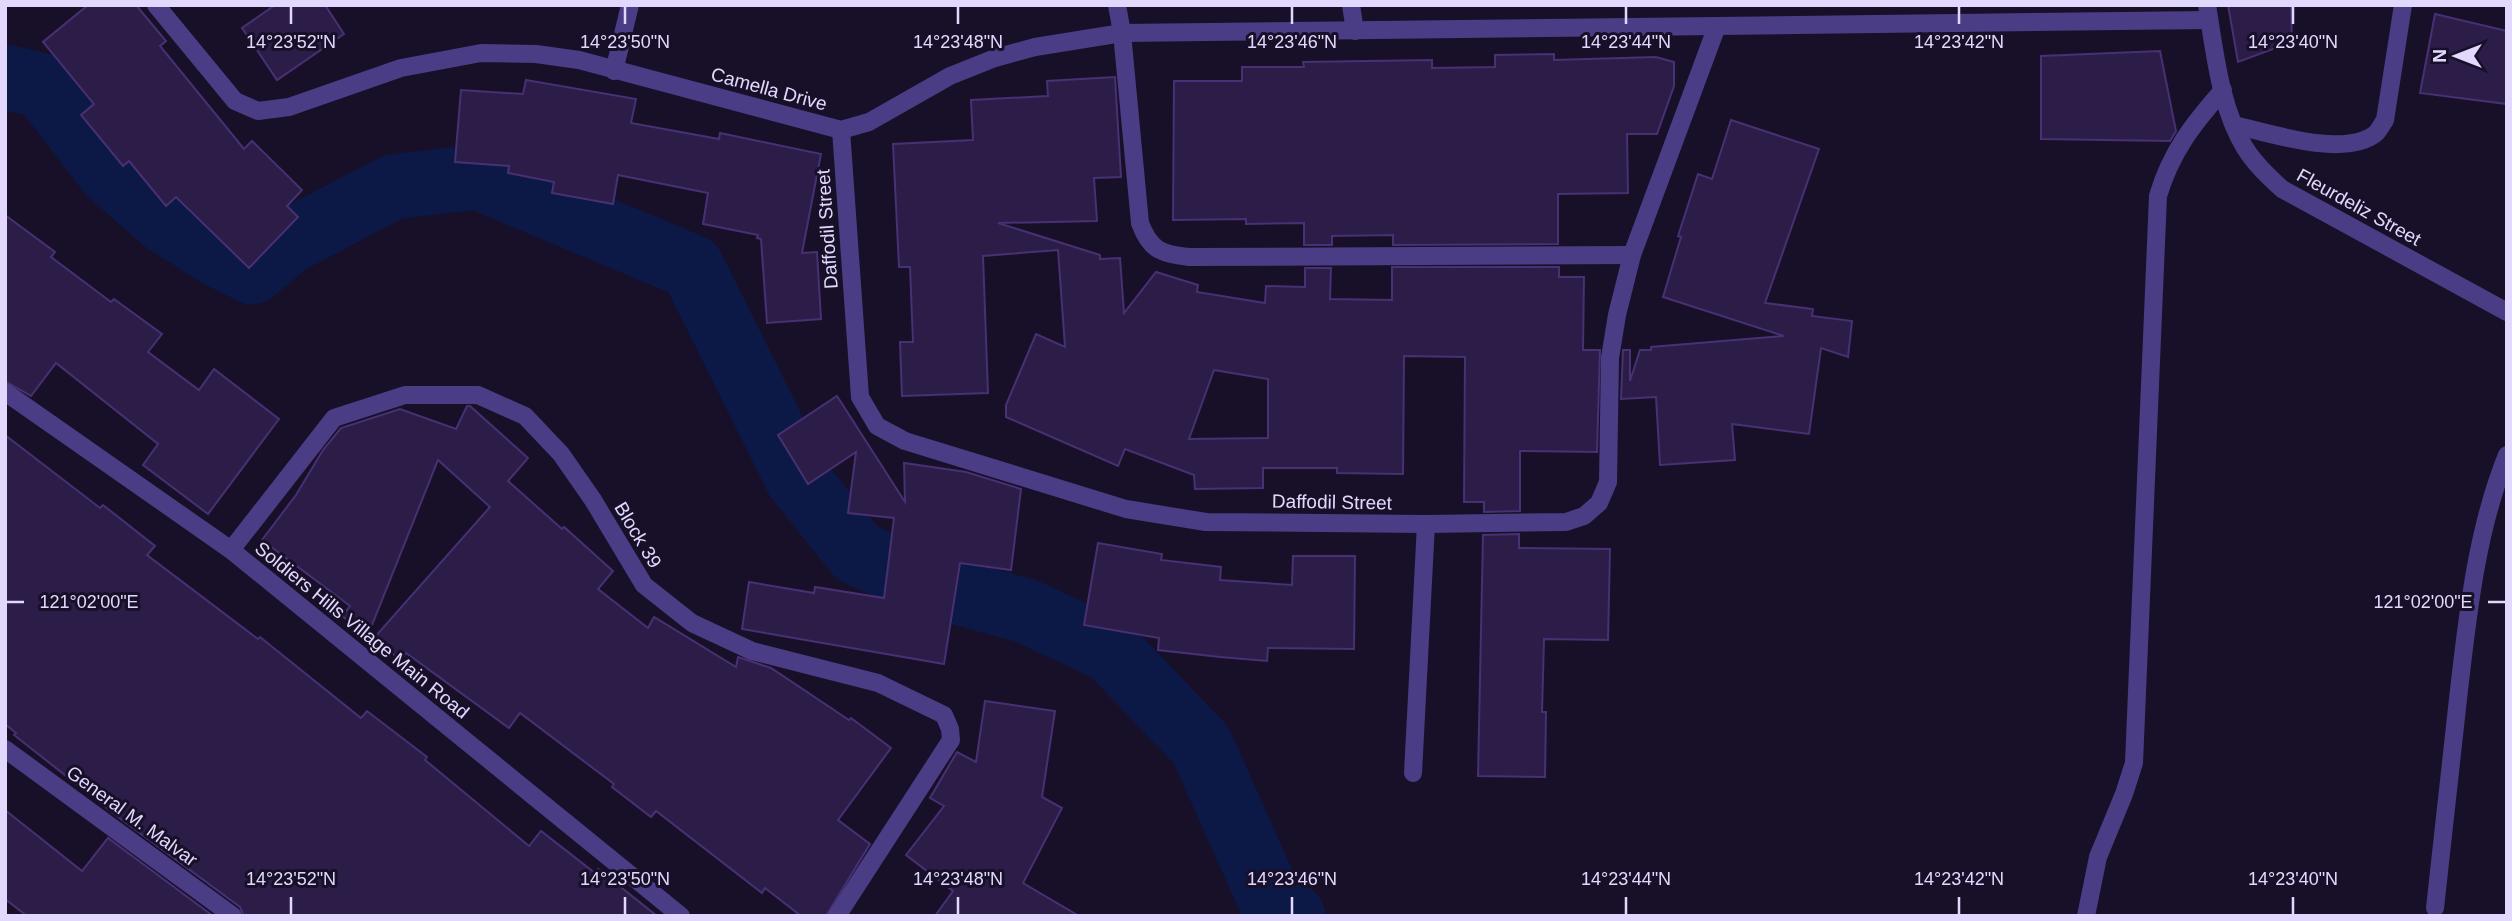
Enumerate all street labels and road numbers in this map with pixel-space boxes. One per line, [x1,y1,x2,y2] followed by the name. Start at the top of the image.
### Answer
[709,63,829,115] street label: Camella Drive
[2293,164,2425,250] street label: Fleurdeliz Street
[812,168,842,290] street label: Daffodil Street
[1272,490,1393,514] street label: Daffodil Street
[610,498,666,572] street label: Block 39
[251,537,473,723] street label: Soldiers Hills Village Main Road
[63,762,202,871] street label: General M. Malvar

